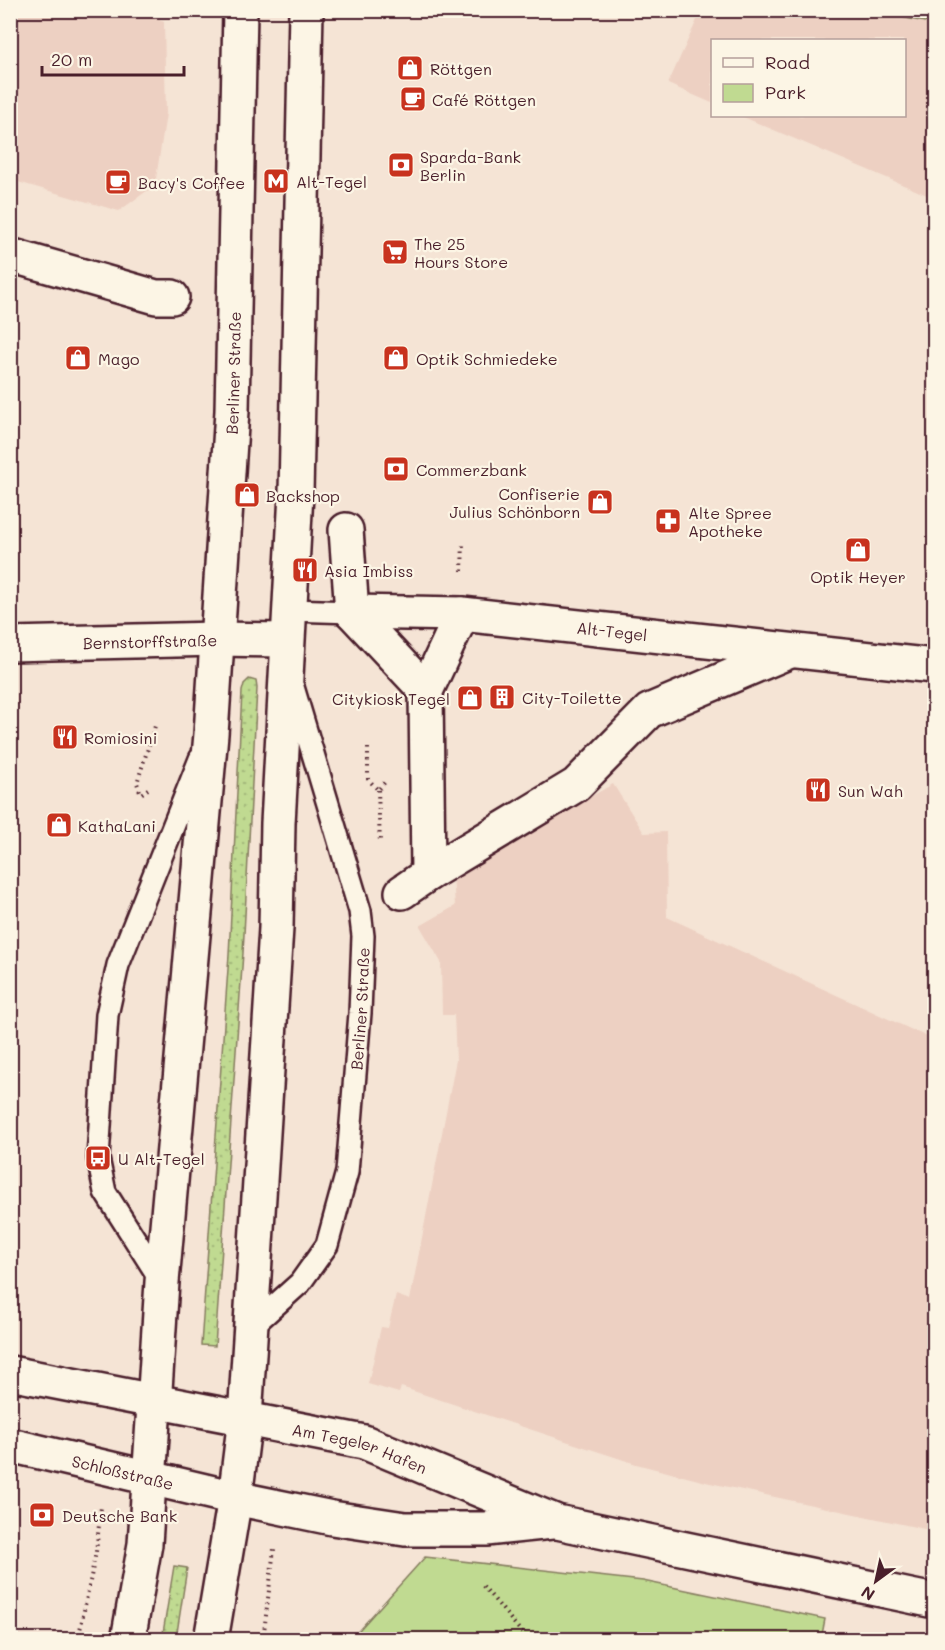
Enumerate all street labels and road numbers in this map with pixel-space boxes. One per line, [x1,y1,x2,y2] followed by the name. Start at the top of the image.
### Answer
[220,311,244,435] street label: Berliner Straße
[576,616,648,645] street label: Alt-Tegel
[82,628,217,653] street label: Bernstorffstraße
[345,947,373,1071] street label: Berliner Straße
[290,1418,430,1478] street label: Am Tegeler Hafen
[70,1449,176,1494] street label: Schloßstraße

